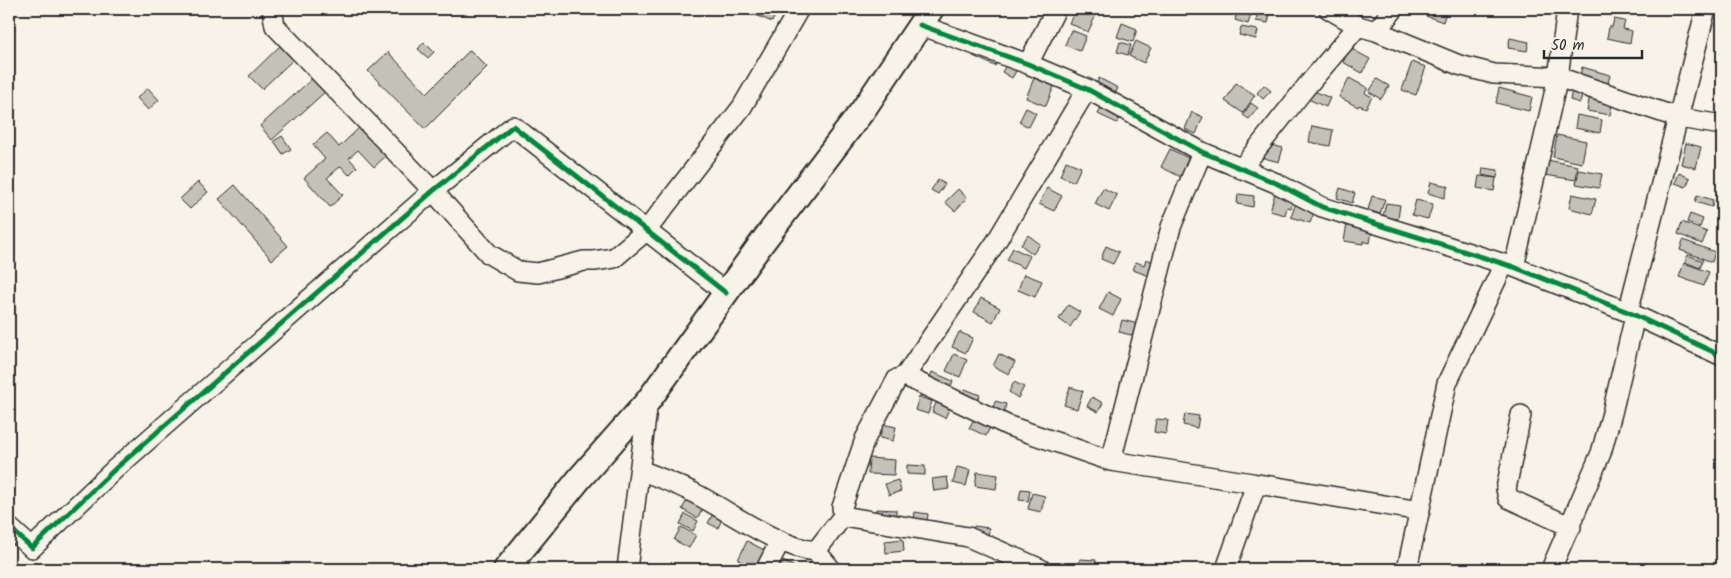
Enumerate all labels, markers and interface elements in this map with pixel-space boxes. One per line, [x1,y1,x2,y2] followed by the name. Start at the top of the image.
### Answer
[1544,28,1641,60] scale bar
[1551,34,1585,58] text: 50 m

